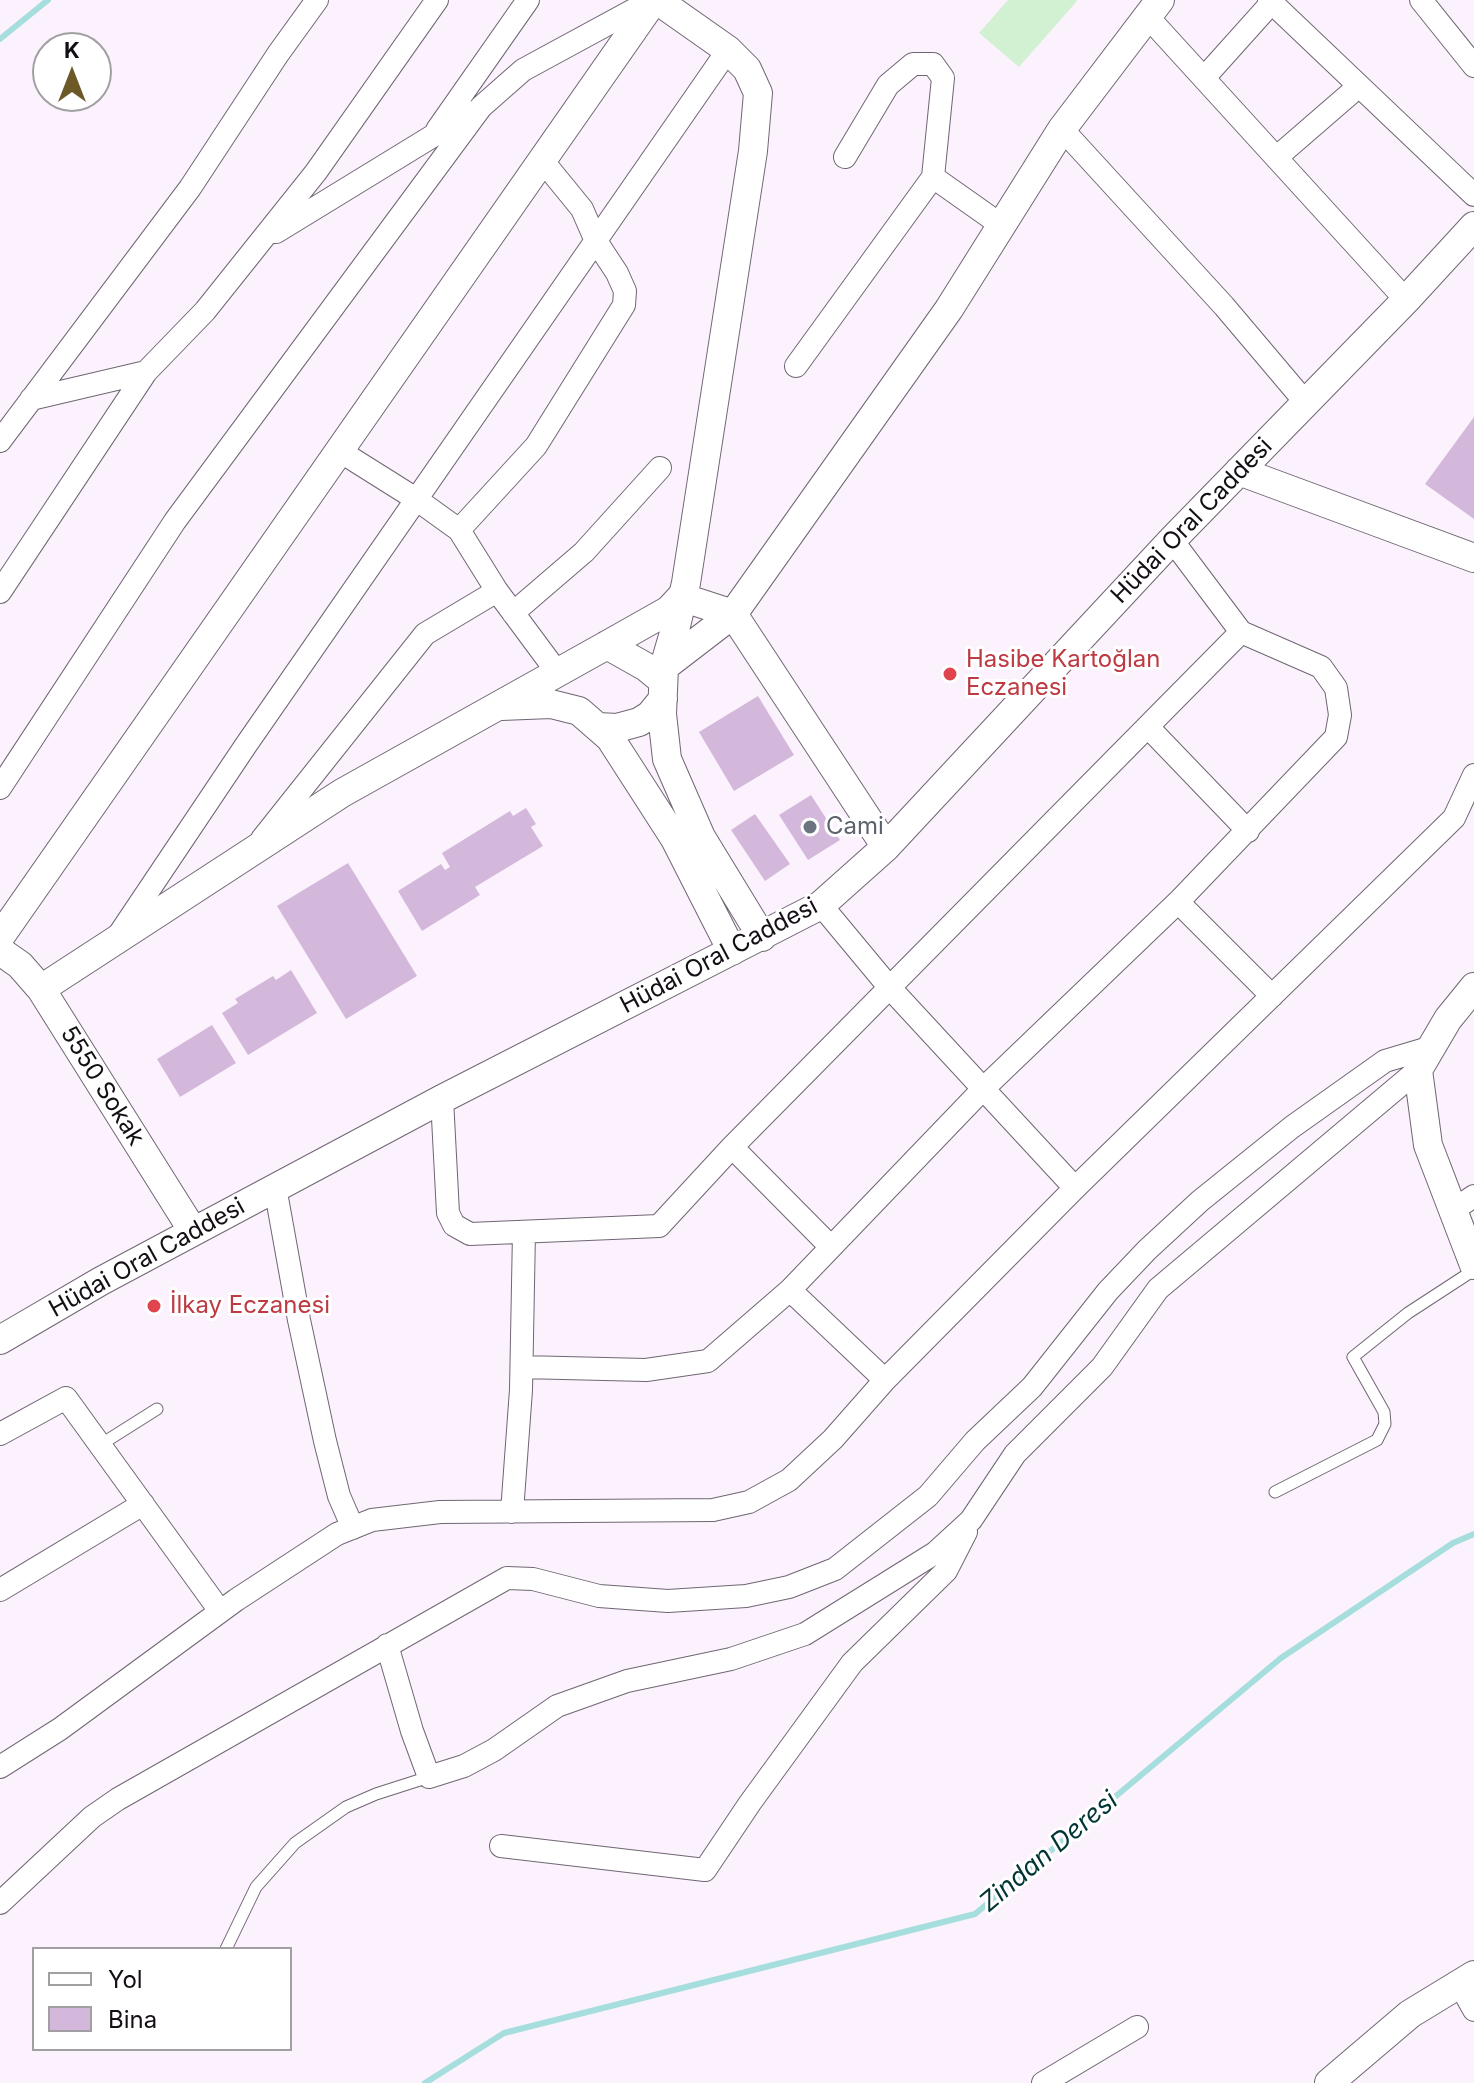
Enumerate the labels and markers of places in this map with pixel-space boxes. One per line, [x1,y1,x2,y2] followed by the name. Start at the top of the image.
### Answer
[966,646,1160,702] place label: Hasibe Kartoğlan Eczanesi
[941,665,959,683] marker: Hasibe Kartoğlan Eczanesi
[826,813,884,841] place label: Cami
[801,818,819,836] marker: Cami
[170,1292,330,1320] place label: İlkay Eczanesi
[145,1297,163,1315] marker: İlkay Eczanesi

